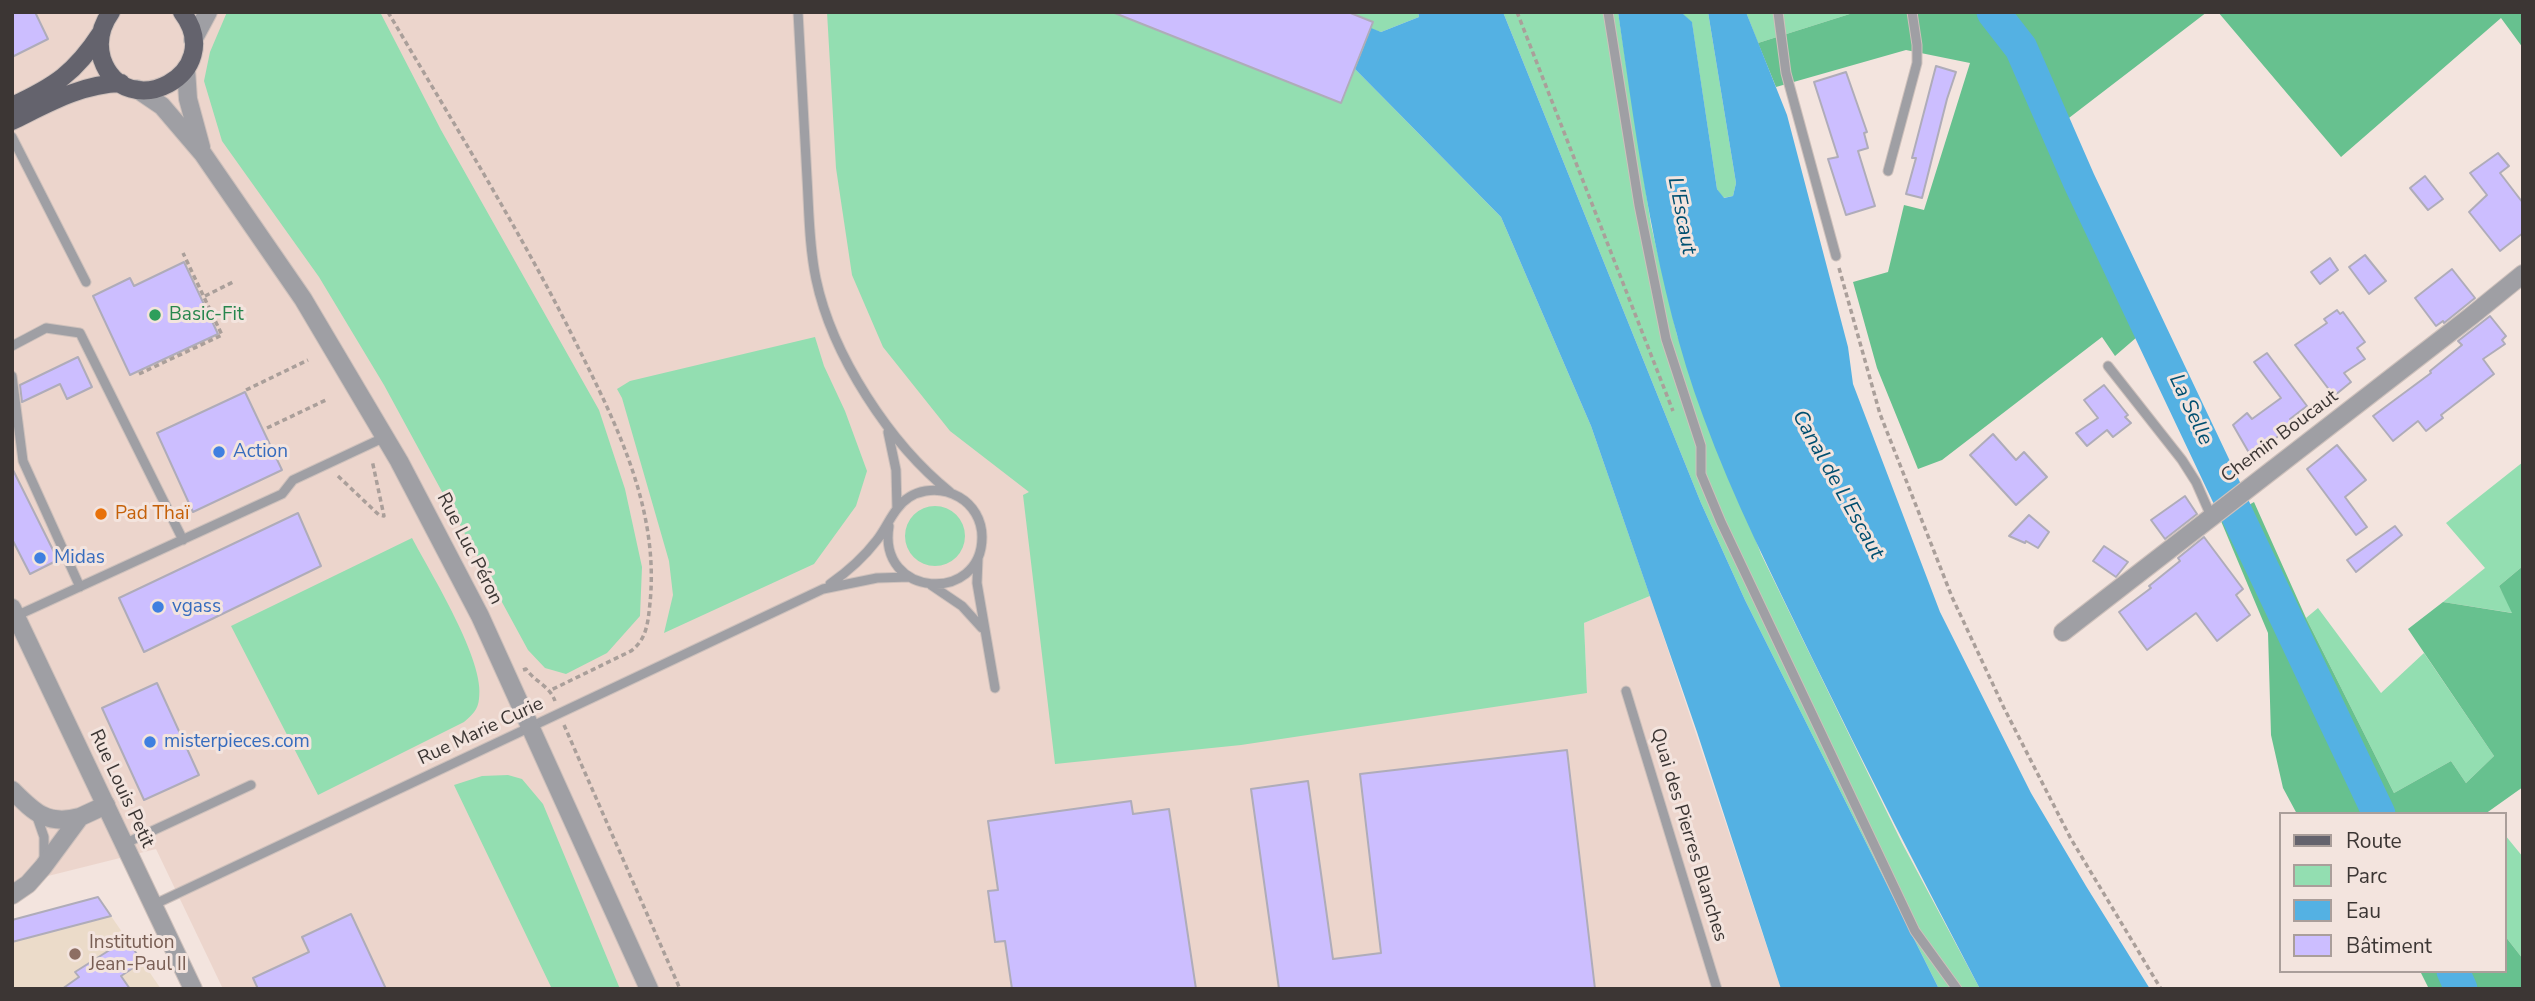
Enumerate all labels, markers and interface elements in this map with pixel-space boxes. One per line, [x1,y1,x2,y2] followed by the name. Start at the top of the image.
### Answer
[1661,175,1701,257] water label: L'Escaut
[169,304,244,326] place label: Basic-Fit
[147,307,163,323] marker: Basic-Fit
[2163,370,2217,450] water label: La Selle
[2217,386,2343,488] street label: Chemin Boucaut
[1786,406,1888,564] water label: Canal de L'Escaut
[233,441,288,463] place label: Action
[211,444,227,460] marker: Action
[431,489,507,609] street label: Rue Luc Péron
[115,503,189,525] place label: Pad Thaï
[93,506,109,522] marker: Pad Thaï
[54,547,105,569] place label: Midas
[32,550,48,566] marker: Midas
[172,596,221,618] place label: vgass
[150,599,166,615] marker: vgass
[415,693,547,771] street label: Rue Marie Curie
[1645,725,1731,945] street label: Quai des Pierres Blanches
[84,726,158,852] street label: Rue Louis Petit
[164,731,310,753] place label: misterpieces.com
[142,734,158,750] marker: misterpieces.com
[2280,812,2507,973] legend
[2346,827,2402,855] text: Route
[2346,862,2387,890] text: Parc
[2346,897,2381,925] text: Eau
[89,932,187,976] place label: Institution Jean-Paul II
[2346,932,2432,960] text: Bâtiment
[67,946,83,962] marker: Institution Jean-Paul II

